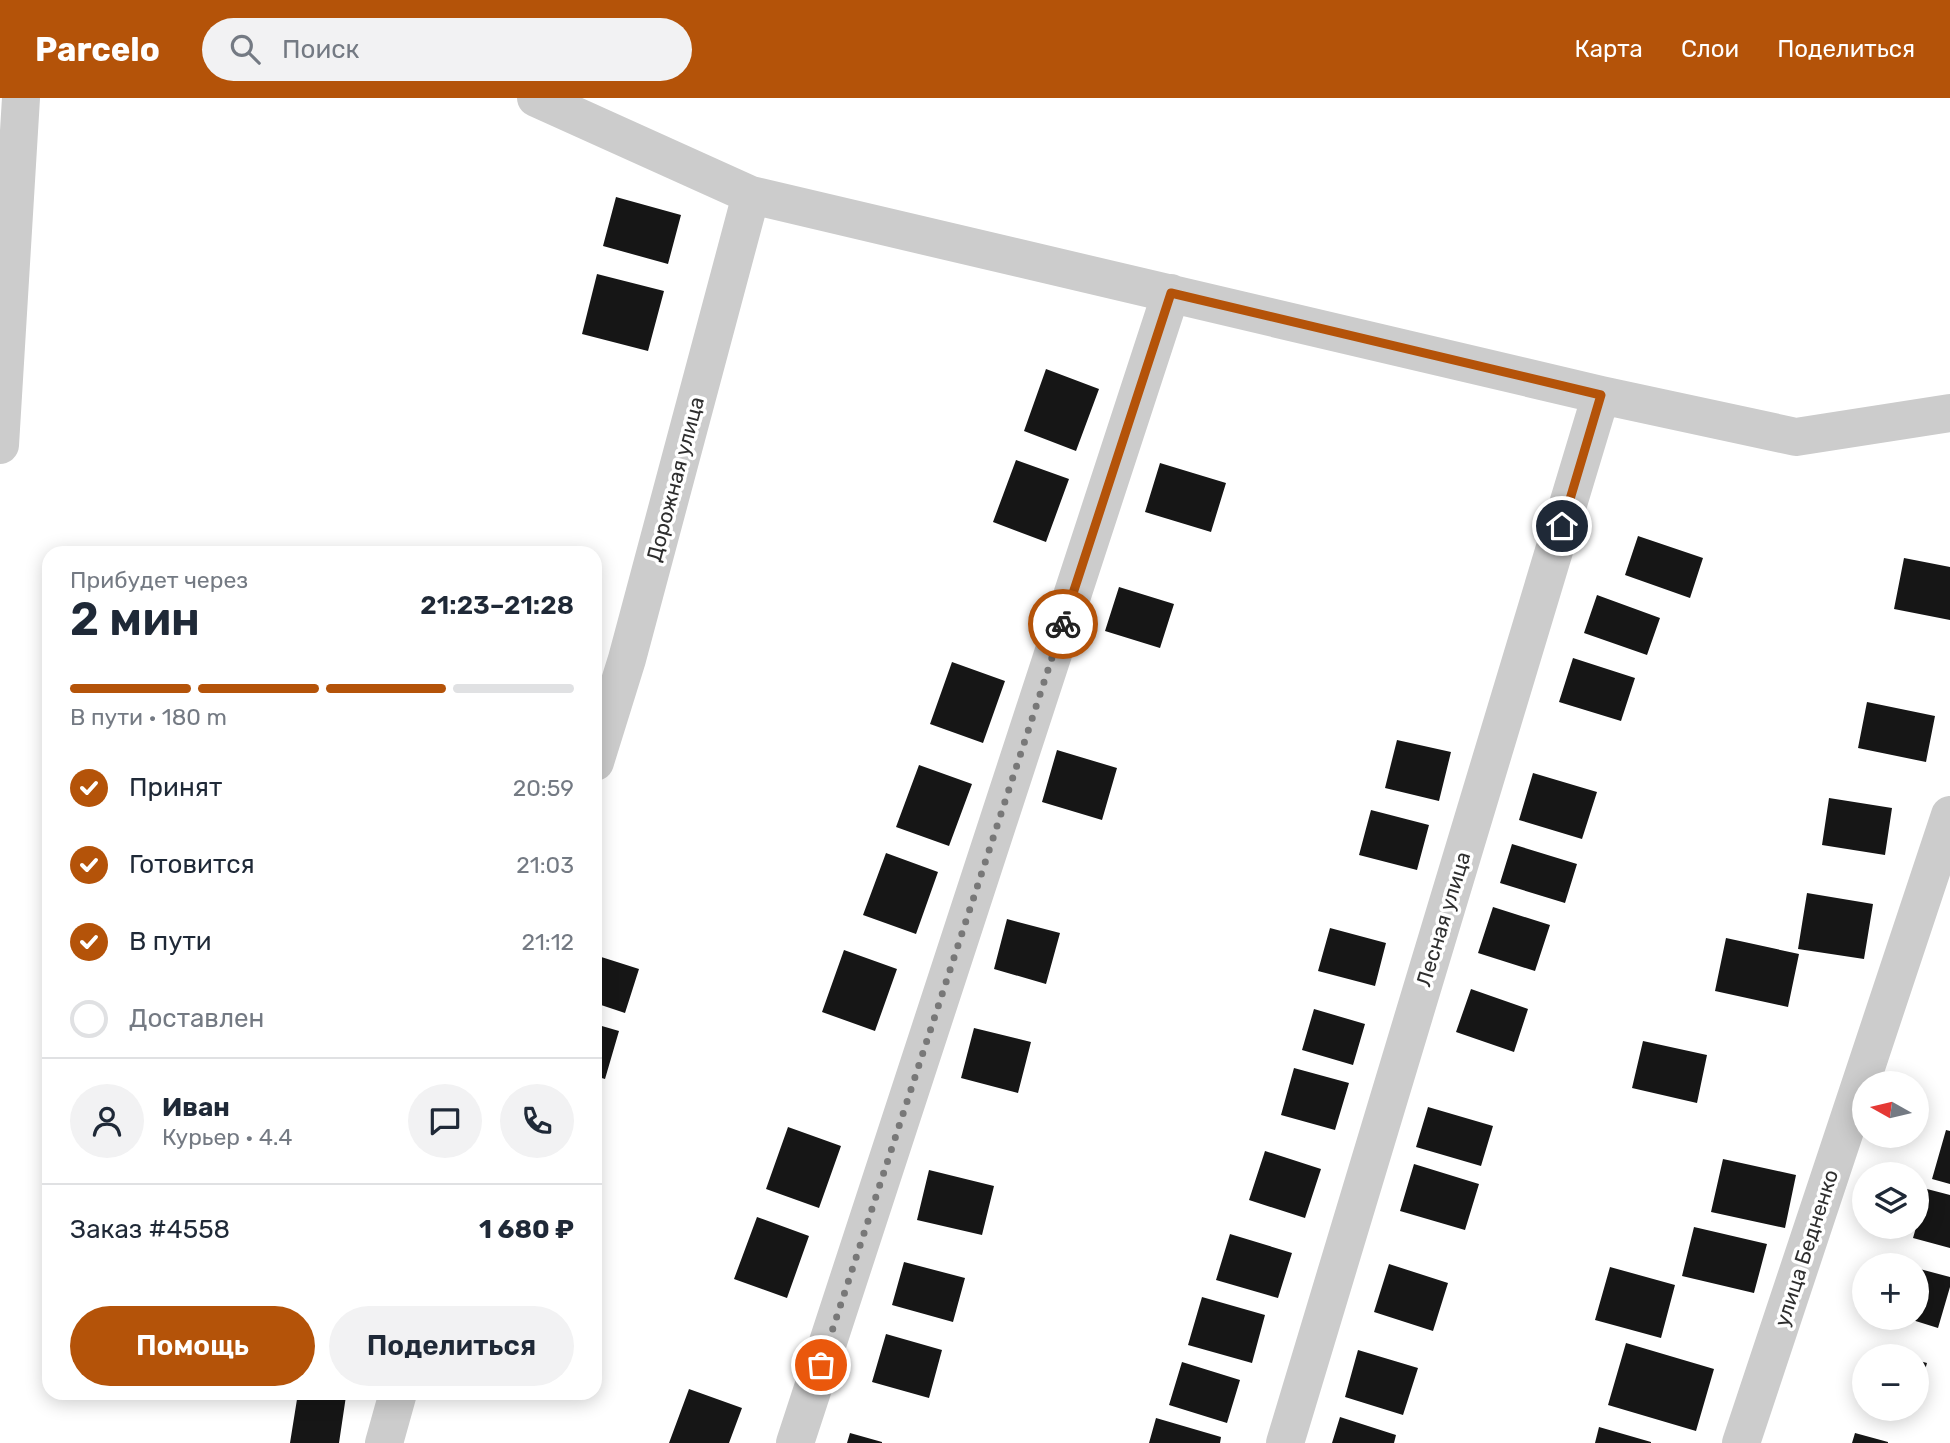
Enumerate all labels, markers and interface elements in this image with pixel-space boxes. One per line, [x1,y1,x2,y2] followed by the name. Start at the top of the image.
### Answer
[202,18,692,81] search box
[35,30,160,69] text: Parcelo
[226,30,264,68] icon: search
[282,34,360,65] text: Поиск
[1574,35,1643,63] text: Карта
[1681,35,1739,63] text: Слои
[1777,35,1915,63] text: Поделиться
[641,394,709,564] street label: Дорожная улица
[1532,496,1592,556] pin
[1543,507,1581,545] icon: home
[70,566,248,594] text: Прибудет через
[1028,589,1098,659] courier
[420,590,574,621] text: 21:23–21:28
[70,592,200,647] text: 2 мин
[1044,605,1082,643] icon: bike
[70,703,227,731] text: В пути · 180 m
[70,769,108,807] icon: check
[129,772,222,803] text: Принят
[513,774,574,802] text: 20:59
[70,846,108,884] icon: check
[129,849,255,880] text: Готовится
[1411,849,1475,989] street label: Лесная улица
[516,851,574,879] text: 21:03
[70,923,108,961] icon: check
[129,926,212,957] text: В пути
[521,928,574,956] text: 21:12
[129,1003,264,1034] text: Доставлен
[1852,1071,1928,1148] north arrow
[1852,1071,1929,1421] map controls
[70,1084,144,1158] button: person
[408,1084,482,1158] button: chat
[500,1084,574,1158] button: phone
[162,1092,230,1123] text: Иван
[162,1123,293,1151] text: Курьер · 4.4
[1852,1162,1929,1239] button: layers
[1769,1166,1843,1330] street label: улица Бедненко
[70,1214,230,1245] text: Заказ #4558
[479,1214,574,1245] text: 1 680 ₽
[1852,1253,1929,1330] button: +
[70,1306,315,1386] button: Помощь
[329,1306,574,1386] button: Поделиться
[791,1335,851,1395] pin
[1852,1344,1929,1421] button: −
[802,1346,840,1384] icon: bag

